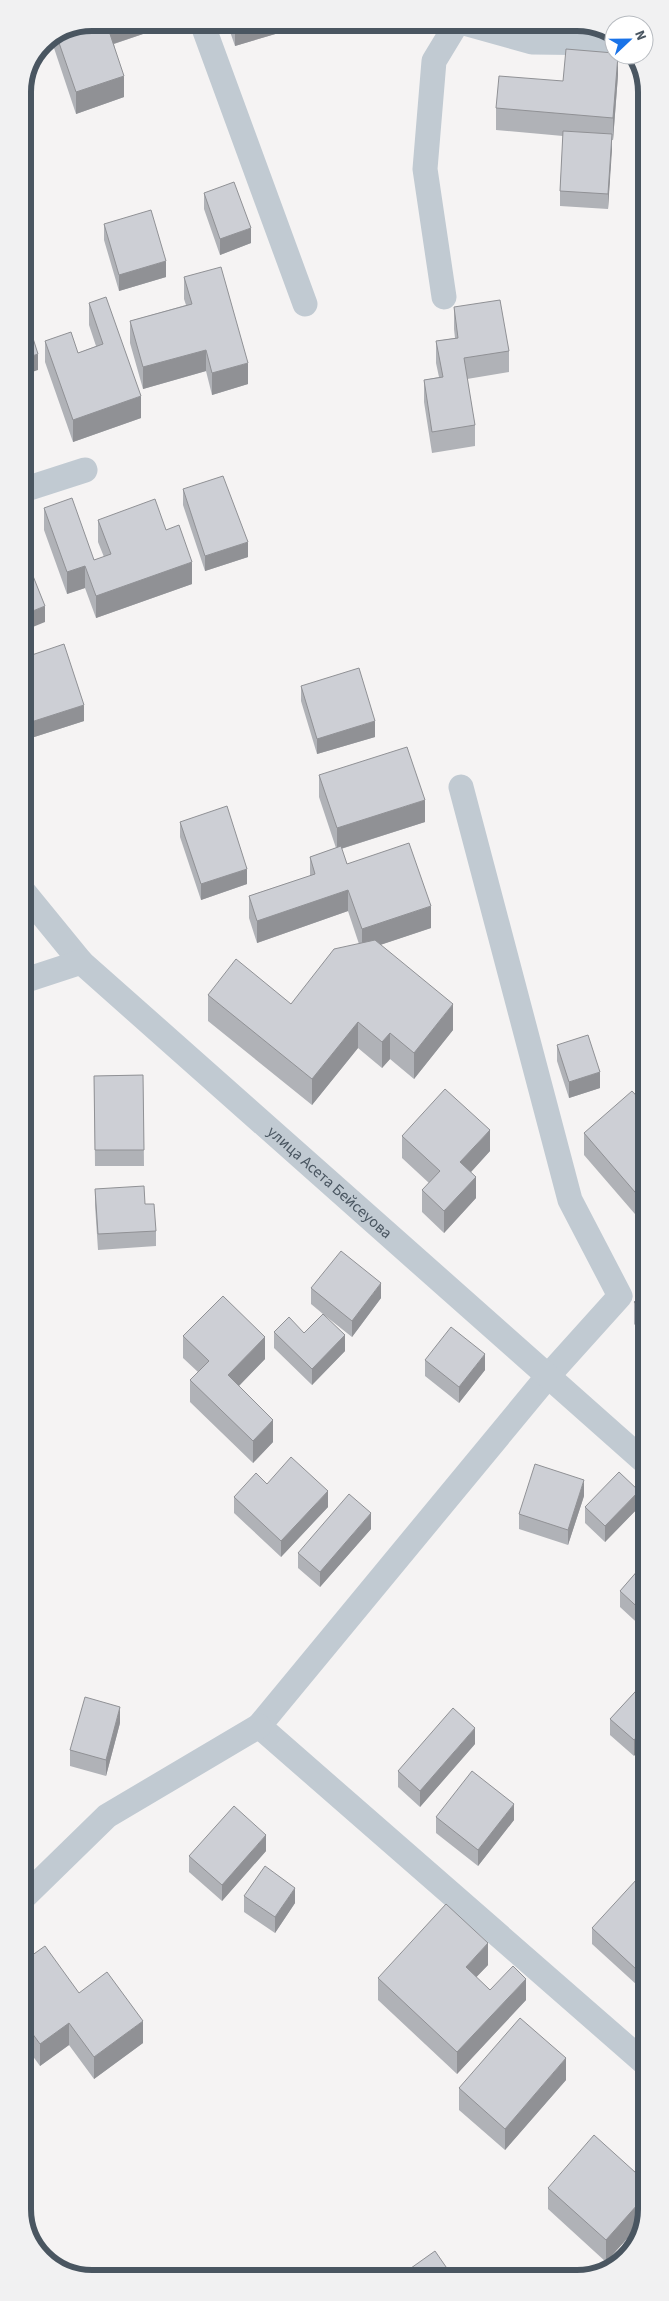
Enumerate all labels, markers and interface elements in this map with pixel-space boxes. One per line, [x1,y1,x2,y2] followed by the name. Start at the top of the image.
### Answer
[604,15,654,65] north arrow
[629,27,651,44] text: N
[262,1121,397,1244] street label: улица Асета Бейсеуова

